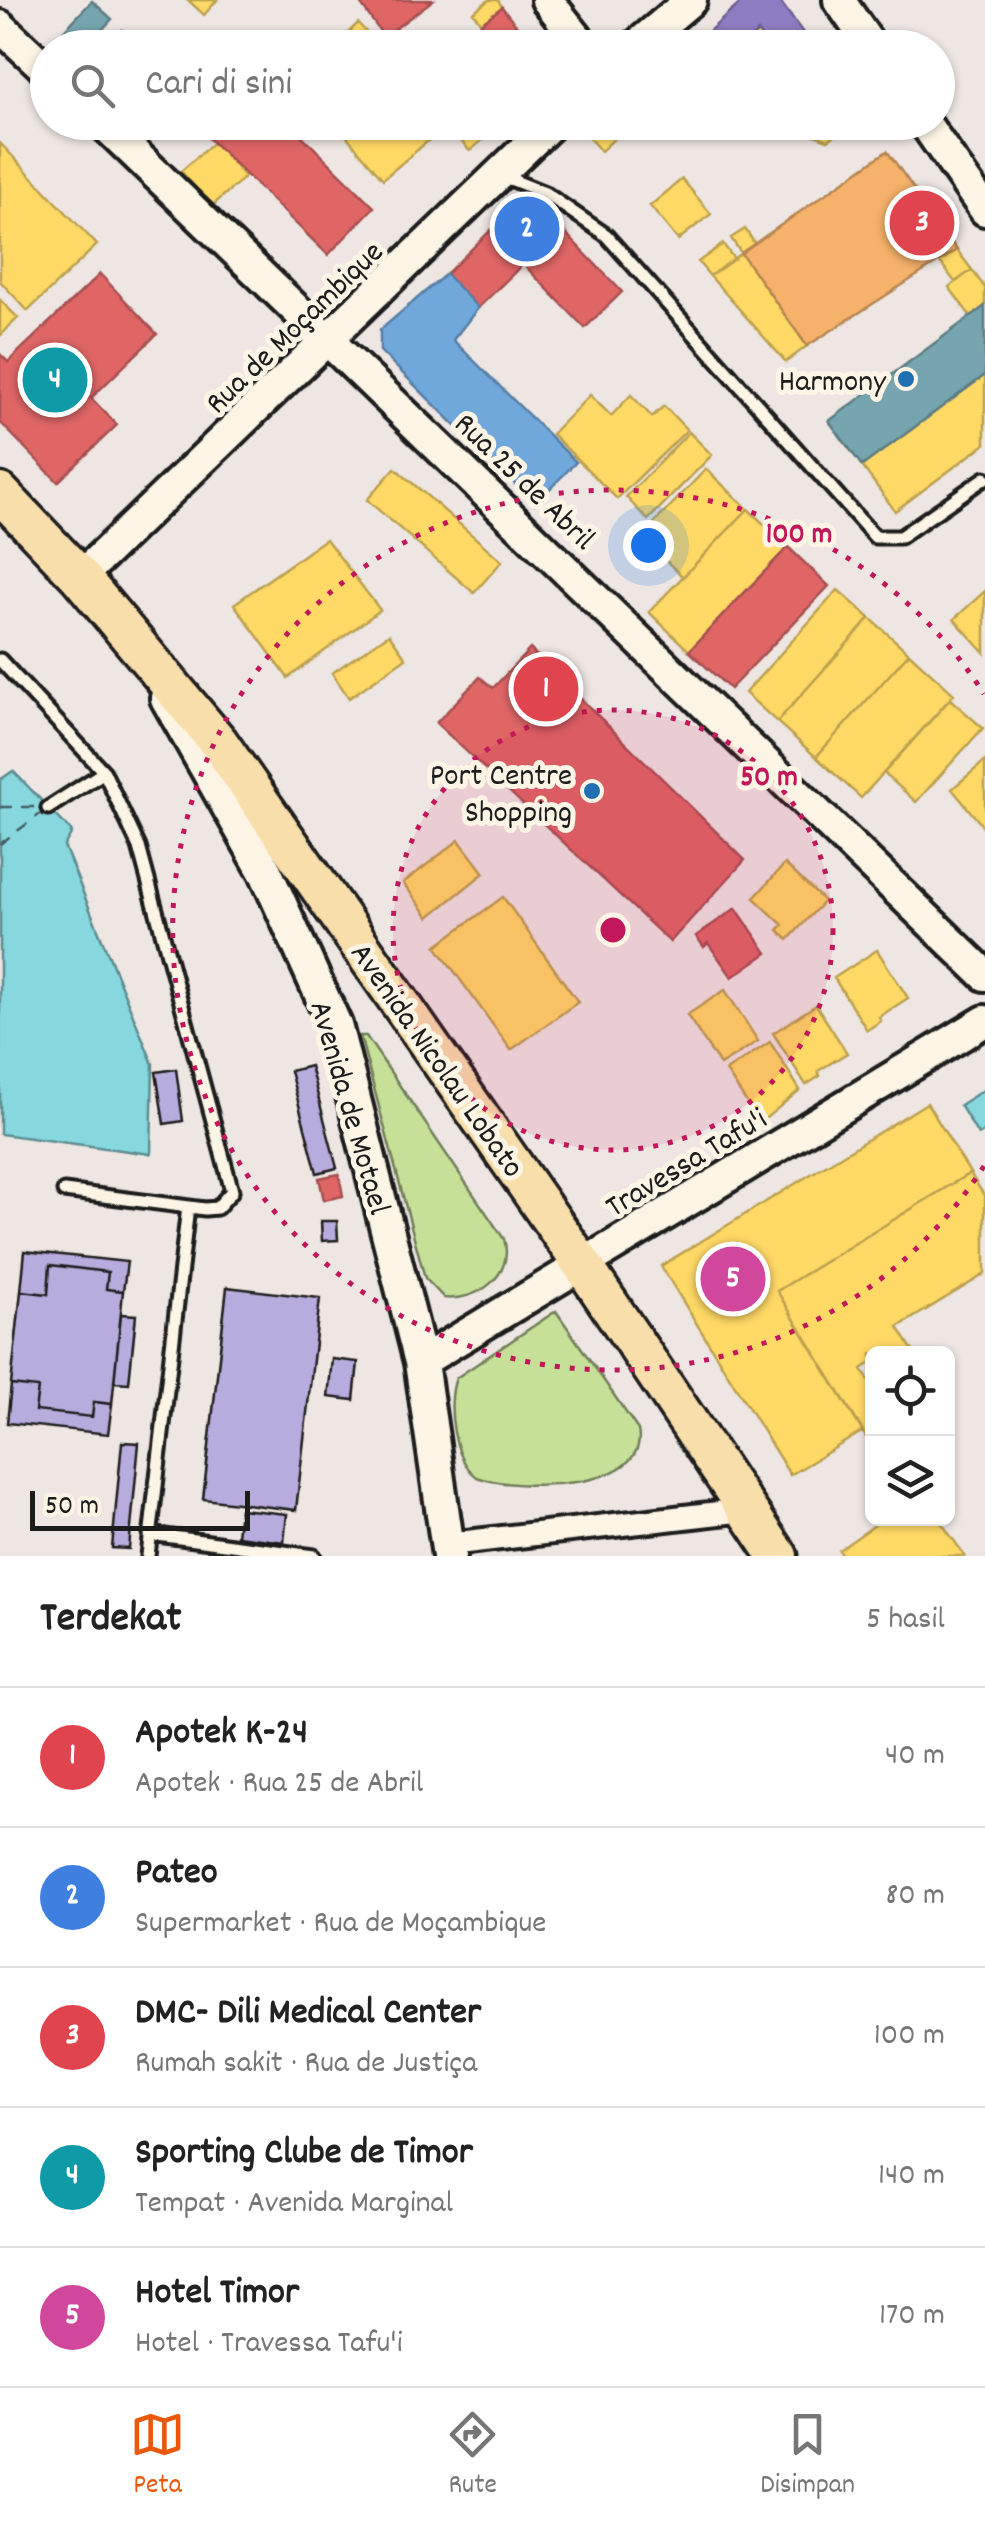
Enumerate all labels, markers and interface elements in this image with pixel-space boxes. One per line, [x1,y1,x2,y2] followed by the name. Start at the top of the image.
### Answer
[30,30,955,140] search box
[65,58,120,113] icon: search
[145,58,292,113] text: Cari di sini
[890,186,954,260] pin: 3
[494,192,560,266] pin: 2
[197,232,396,427] street label: Rua de Moçambique
[22,342,88,418] pin: 4
[779,361,887,407] place label: Harmony
[895,368,917,390] marker: Harmony
[441,404,604,563] street label: Rua 25 de Abril
[766,515,832,558] text: 100 m
[623,520,674,571] your location
[514,652,578,726] pin: 1
[430,755,572,838] place label: Port Centre Shopping
[740,758,798,801] text: 50 m
[581,780,603,802] marker: Port Centre Shopping
[595,912,631,948] centre of rings
[336,935,533,1189] street label: Avenida Nicolau Lobato
[295,996,400,1221] street label: Avenida de Motael
[598,1099,777,1232] street label: Travessa Tafu'i
[700,1242,766,1316] pin: 5
[865,1346,955,1526] map controls
[865,1346,955,1436] button: locate
[865,1436,955,1526] button: layers
[30,1486,250,1530] scale bar
[45,1488,99,1528] text: 50 m
[40,1591,181,1651] text: Terdekat
[866,1598,945,1644] text: 5 hasil
[135,1707,308,1762] text: Apotek K-24
[69,1734,76,1780] text: 1
[885,1734,945,1780] text: 40 m
[135,1762,423,1808] text: Apotek · Rua 25 de Abril
[135,1847,218,1902] text: Pateo
[66,1874,79,1920] text: 2
[885,1874,945,1920] text: 80 m
[135,1902,546,1948] text: Supermarket · Rua de Moçambique
[135,1987,481,2042] text: DMC- Dili Medical Center
[65,2014,80,2060] text: 3
[874,2014,945,2060] text: 100 m
[135,2042,477,2088] text: Rumah sakit · Rua de Justiça
[135,2127,473,2182] text: Sporting Clube de Timor
[66,2154,79,2200] text: 4
[878,2154,945,2200] text: 140 m
[135,2182,453,2228] text: Tempat · Avenida Marginal
[135,2267,299,2322] text: Hotel Timor
[65,2294,80,2340] text: 5
[879,2294,945,2340] text: 170 m
[135,2322,403,2368] text: Hotel · Travessa Tafu'i
[130,2407,185,2507] tab: Peta
[445,2407,500,2507] tab: Rute
[760,2407,855,2507] tab: Disimpan

